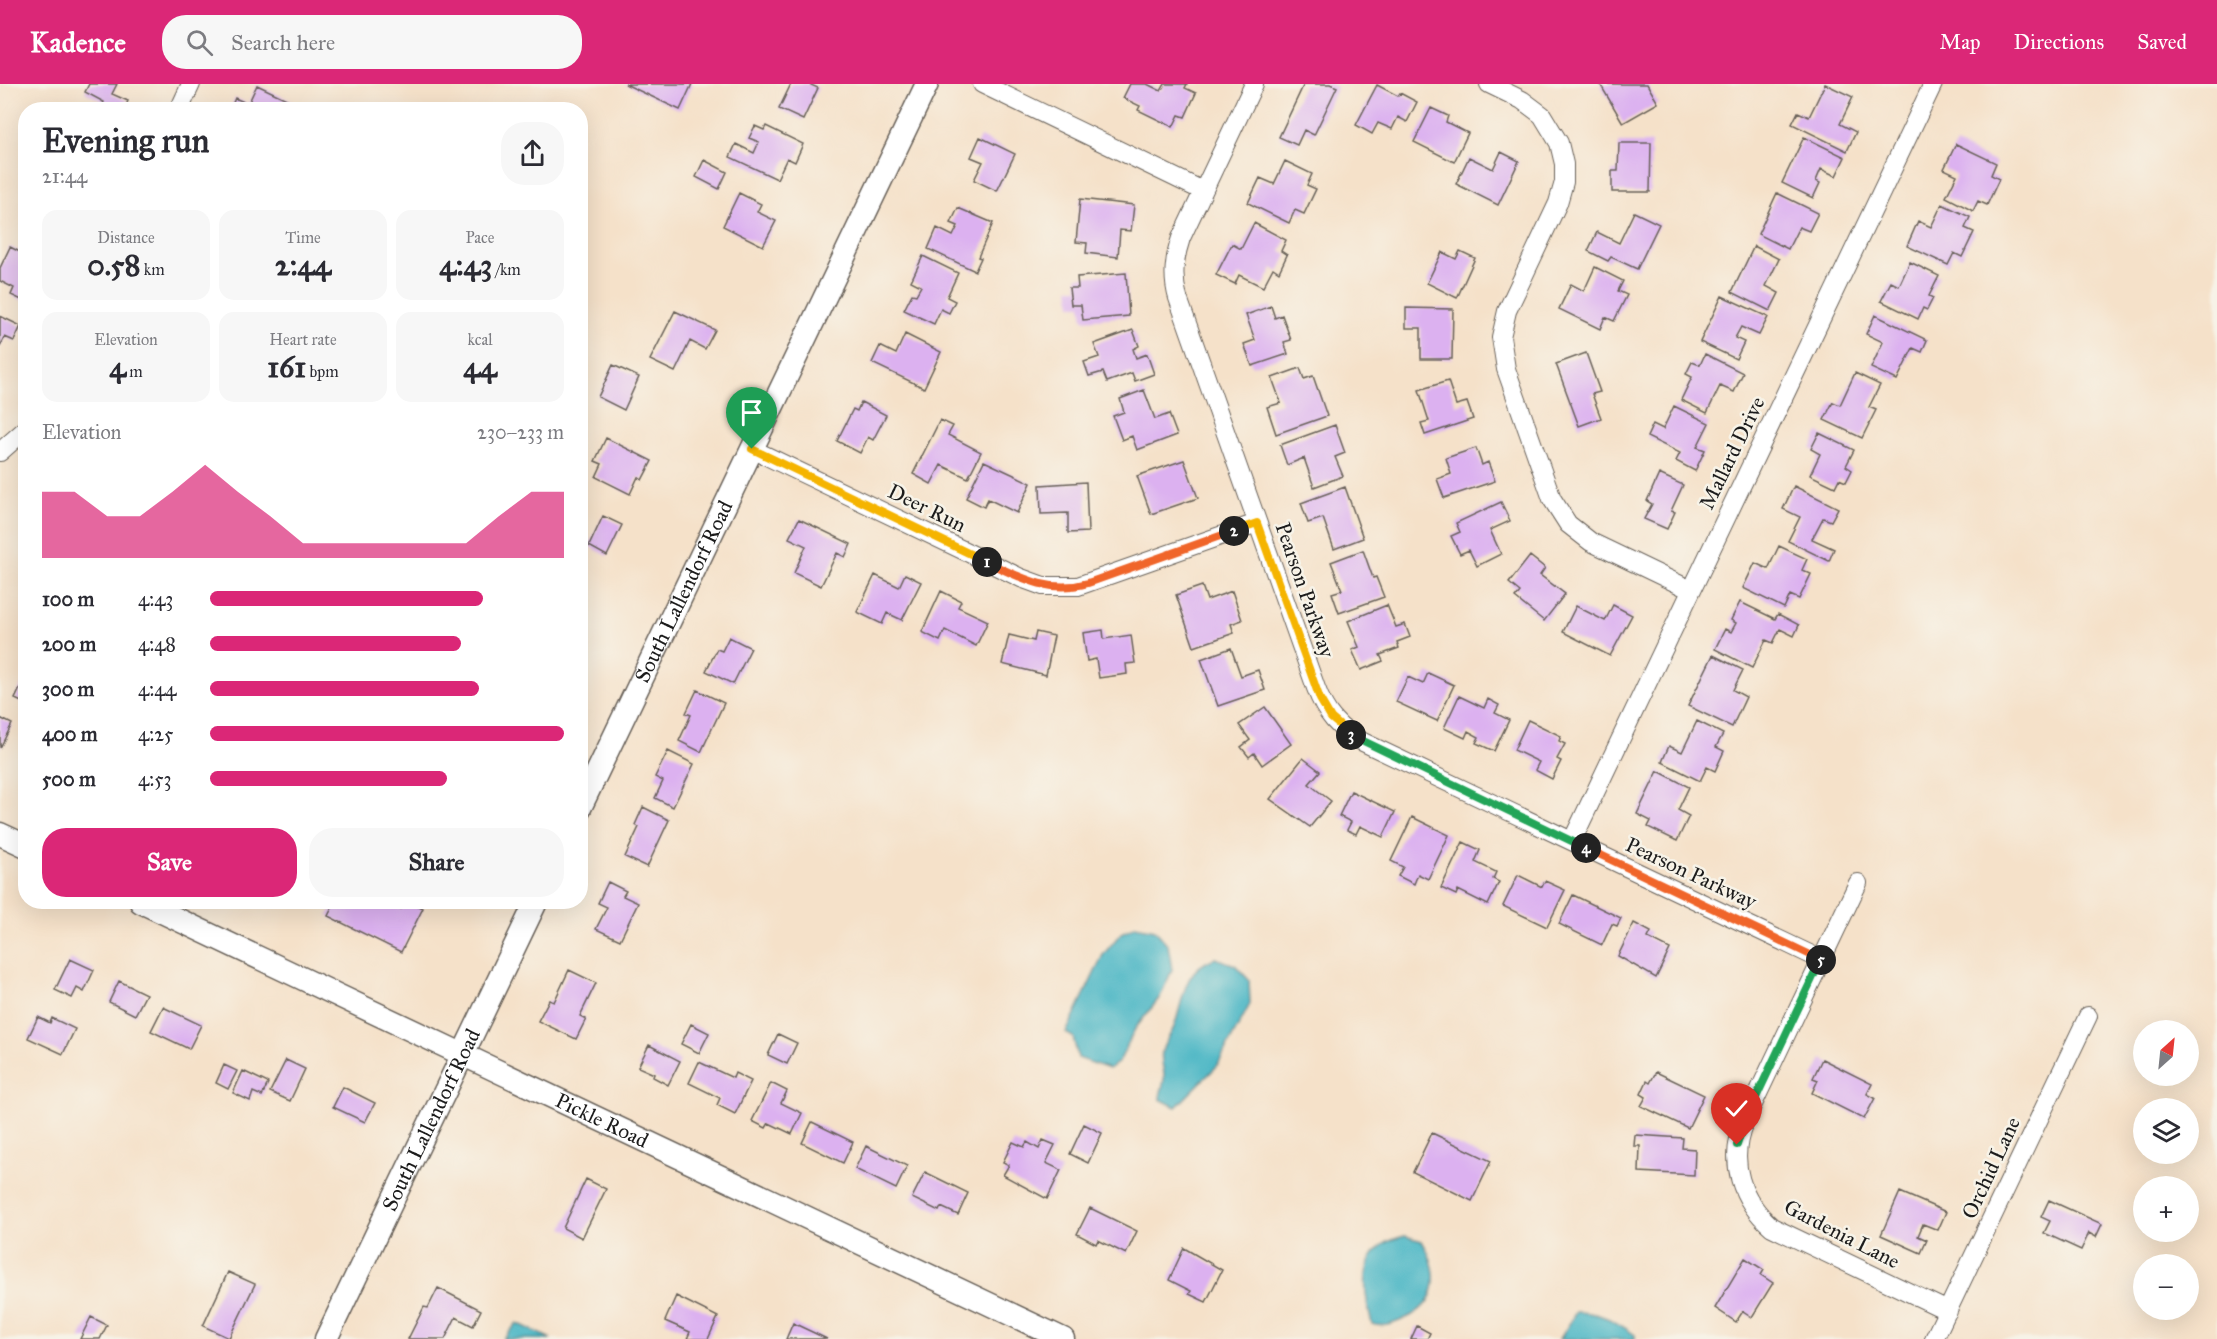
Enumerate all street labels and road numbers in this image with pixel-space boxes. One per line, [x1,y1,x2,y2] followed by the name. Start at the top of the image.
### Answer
[1694,392,1771,514] street label: Mallard Drive
[884,478,970,538] street label: Deer Run
[629,496,739,687] street label: South Lallendorf Road
[1270,519,1341,662] street label: Pearson Parkway
[1621,831,1762,915] street label: Pearson Parkway
[376,1024,486,1215] street label: South Lallendorf Road
[551,1087,653,1154] street label: Pickle Road
[1956,1113,2026,1223] street label: Orchid Lane
[1780,1194,1904,1274] street label: Gardenia Lane

